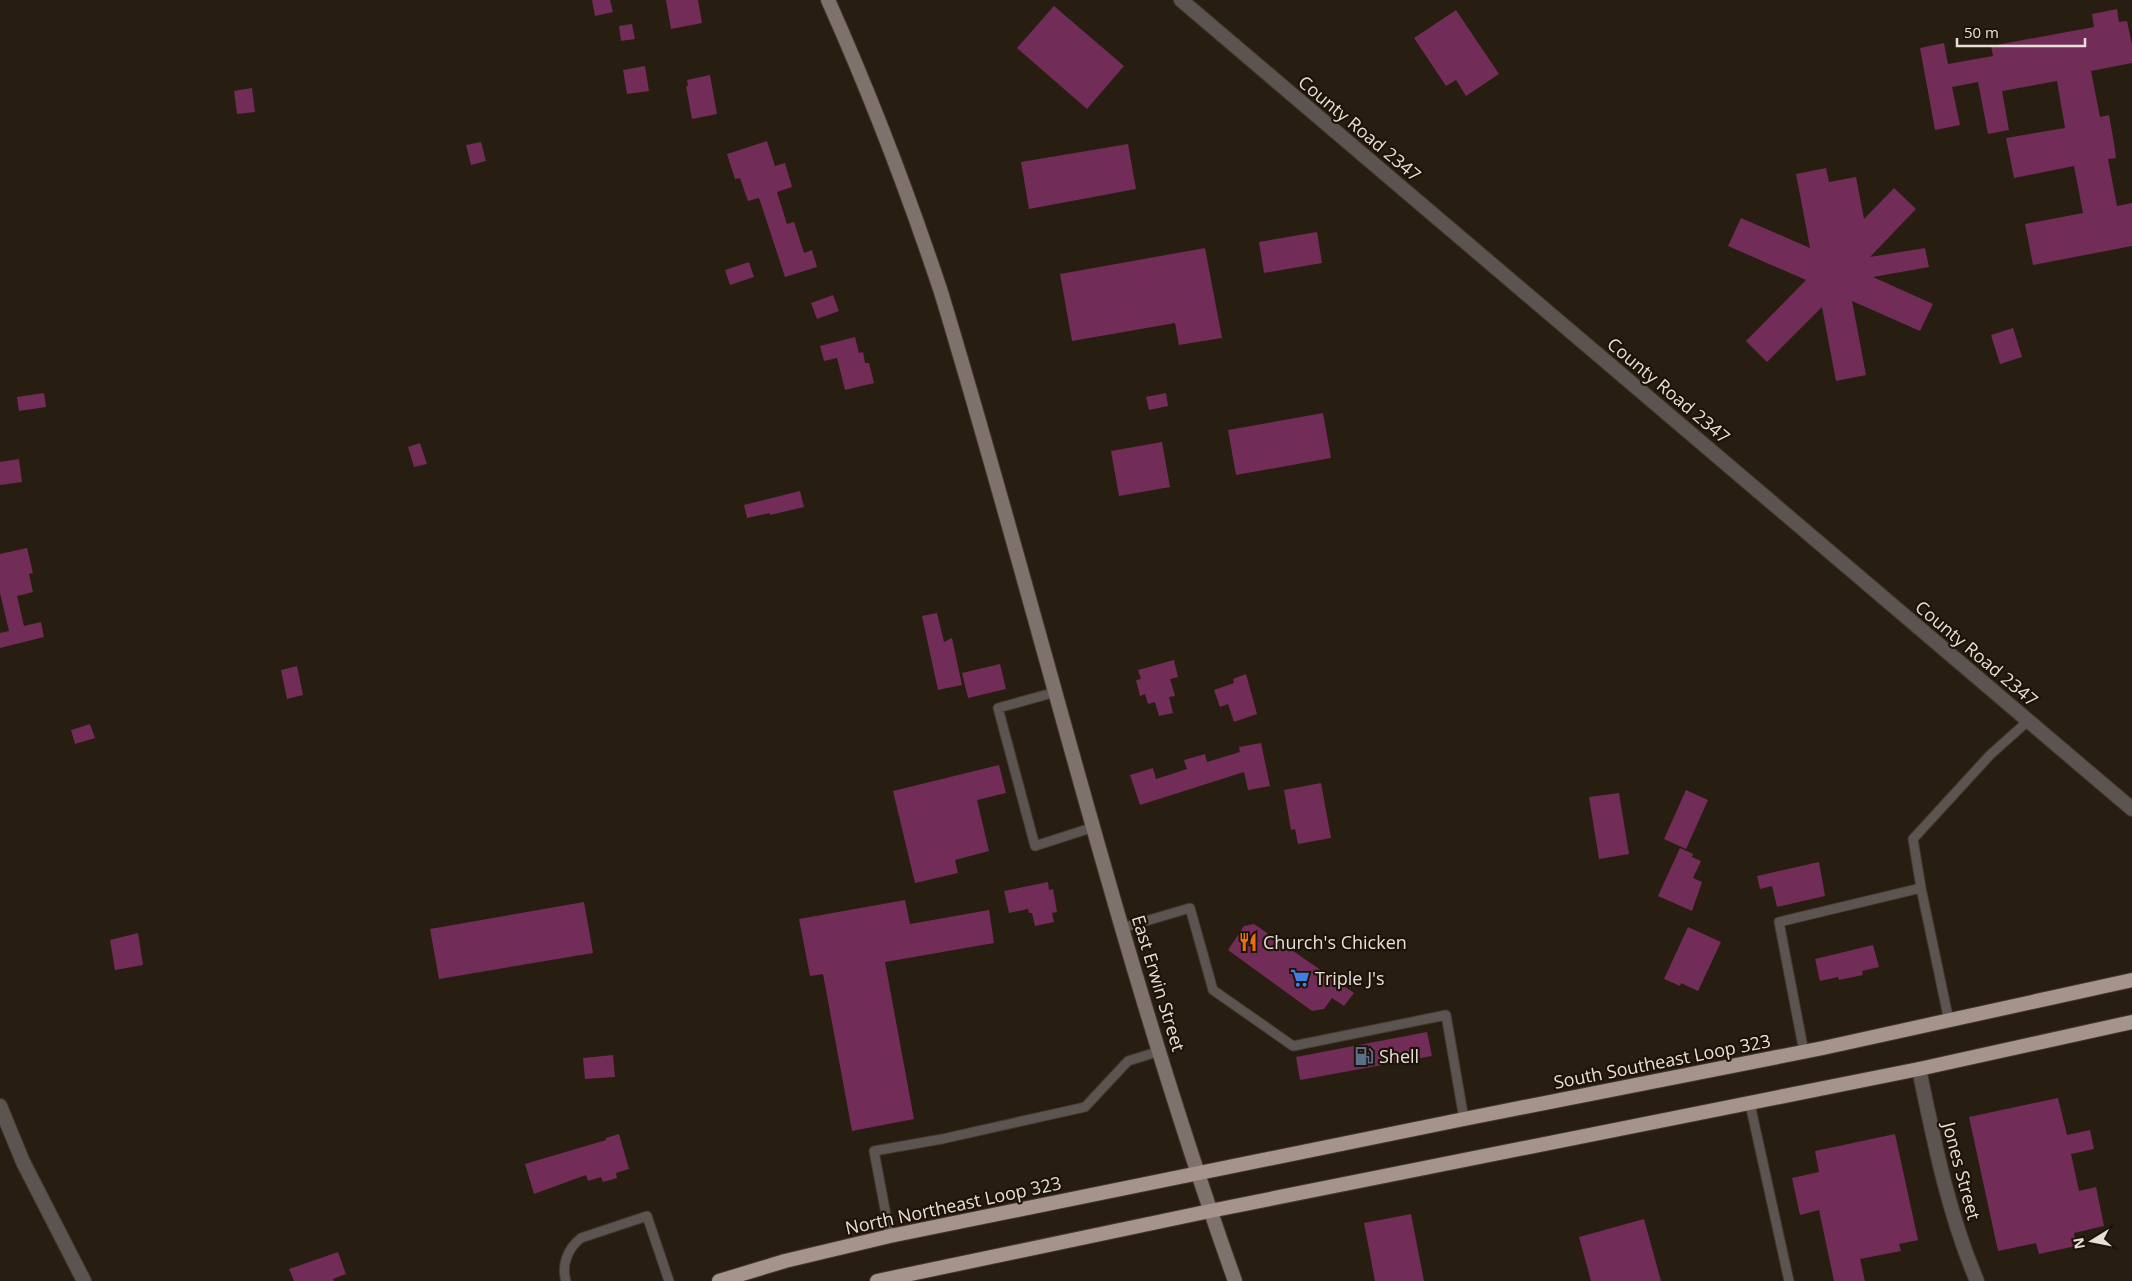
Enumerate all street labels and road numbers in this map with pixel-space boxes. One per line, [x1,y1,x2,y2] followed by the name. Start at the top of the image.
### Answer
[1294,70,1426,186] street label: County Road 2347
[1603,332,1735,448] street label: County Road 2347
[1911,595,2043,711] street label: County Road 2347
[1127,912,1191,1054] street label: East Erwin Street
[1552,1028,1772,1094] street label: South Southeast Loop 323
[1937,1118,1987,1223] street label: Jones Street
[843,1170,1063,1240] street label: North Northeast Loop 323

